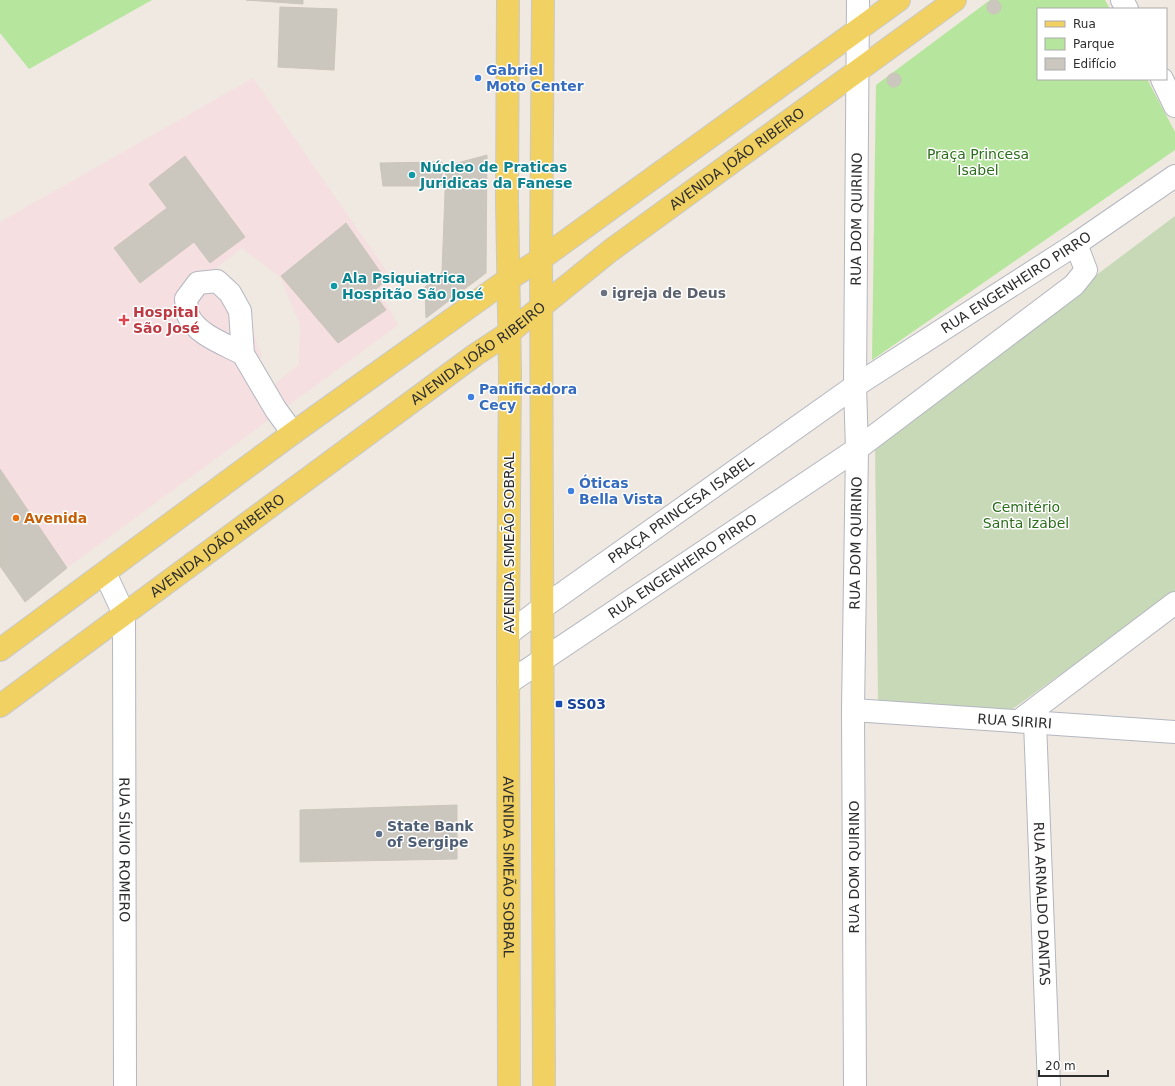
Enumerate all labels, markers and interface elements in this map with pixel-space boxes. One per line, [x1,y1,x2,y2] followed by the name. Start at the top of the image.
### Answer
[1037,8,1167,80] legend
[1073,17,1096,31] text: Rua
[1073,37,1114,51] text: Parque
[1073,57,1116,71] text: Edifício
[486,62,584,94] place label: Gabriel Moto Center
[473,73,483,83] marker: Gabriel Moto Center
[666,104,808,213] street label: AVENIDA JOÃO RIBEIRO
[927,146,1029,178] park label: Praça Princesa Isabel
[848,152,865,286] street label: RUA DOM QUIRINO
[419,159,572,191] place label: Núcleo de Praticas Juridicas da Fanese
[407,170,417,180] marker: Núcleo de Praticas Juridicas da Fanese
[938,228,1094,337] street label: RUA ENGENHEIRO PIRRO
[342,270,484,302] place label: Ala Psiquiatrica Hospitão São José
[329,281,339,291] marker: Ala Psiquiatrica Hospitão São José
[612,285,726,301] place label: igreja de Deus
[599,288,609,298] marker: igreja de Deus
[407,299,549,408] street label: AVENIDA JOÃO RIBEIRO
[133,304,200,336] place label: Hospital São José
[118,314,130,326] marker: Hospital São José
[479,381,577,413] place label: Panificadora Cecy
[466,392,476,402] marker: Panificadora Cecy
[501,452,517,634] street label: AVENIDA SIMEÃO SOBRAL
[605,452,757,567] street label: PRAÇA PRINCESA ISABEL
[579,474,663,507] place label: Óticas Bella Vista
[847,476,865,610] street label: RUA DOM QUIRINO
[566,486,576,496] marker: Óticas Bella Vista
[147,491,288,601] street label: AVENIDA JOÃO RIBEIRO
[983,499,1069,531] park label: Cemitério Santa Izabel
[24,510,87,526] place label: Avenida
[605,511,760,622] street label: RUA ENGENHEIRO PIRRO
[11,513,21,523] marker: Avenida
[567,696,606,712] place label: SS03
[554,699,564,709] marker: SS03
[977,711,1052,732] street label: RUA SIRIRI
[500,776,517,958] street label: AVENIDA SIMEÃO SOBRAL
[116,777,133,922] street label: RUA SÍLVIO ROMERO
[846,800,862,934] street label: RUA DOM QUIRINO
[387,818,474,850] place label: State Bank of Sergipe
[1031,822,1053,986] street label: RUA ARNALDO DANTAS
[374,829,384,839] marker: State Bank of Sergipe
[1039,1052,1108,1078] scale bar
[1045,1059,1076,1073] text: 20 m

